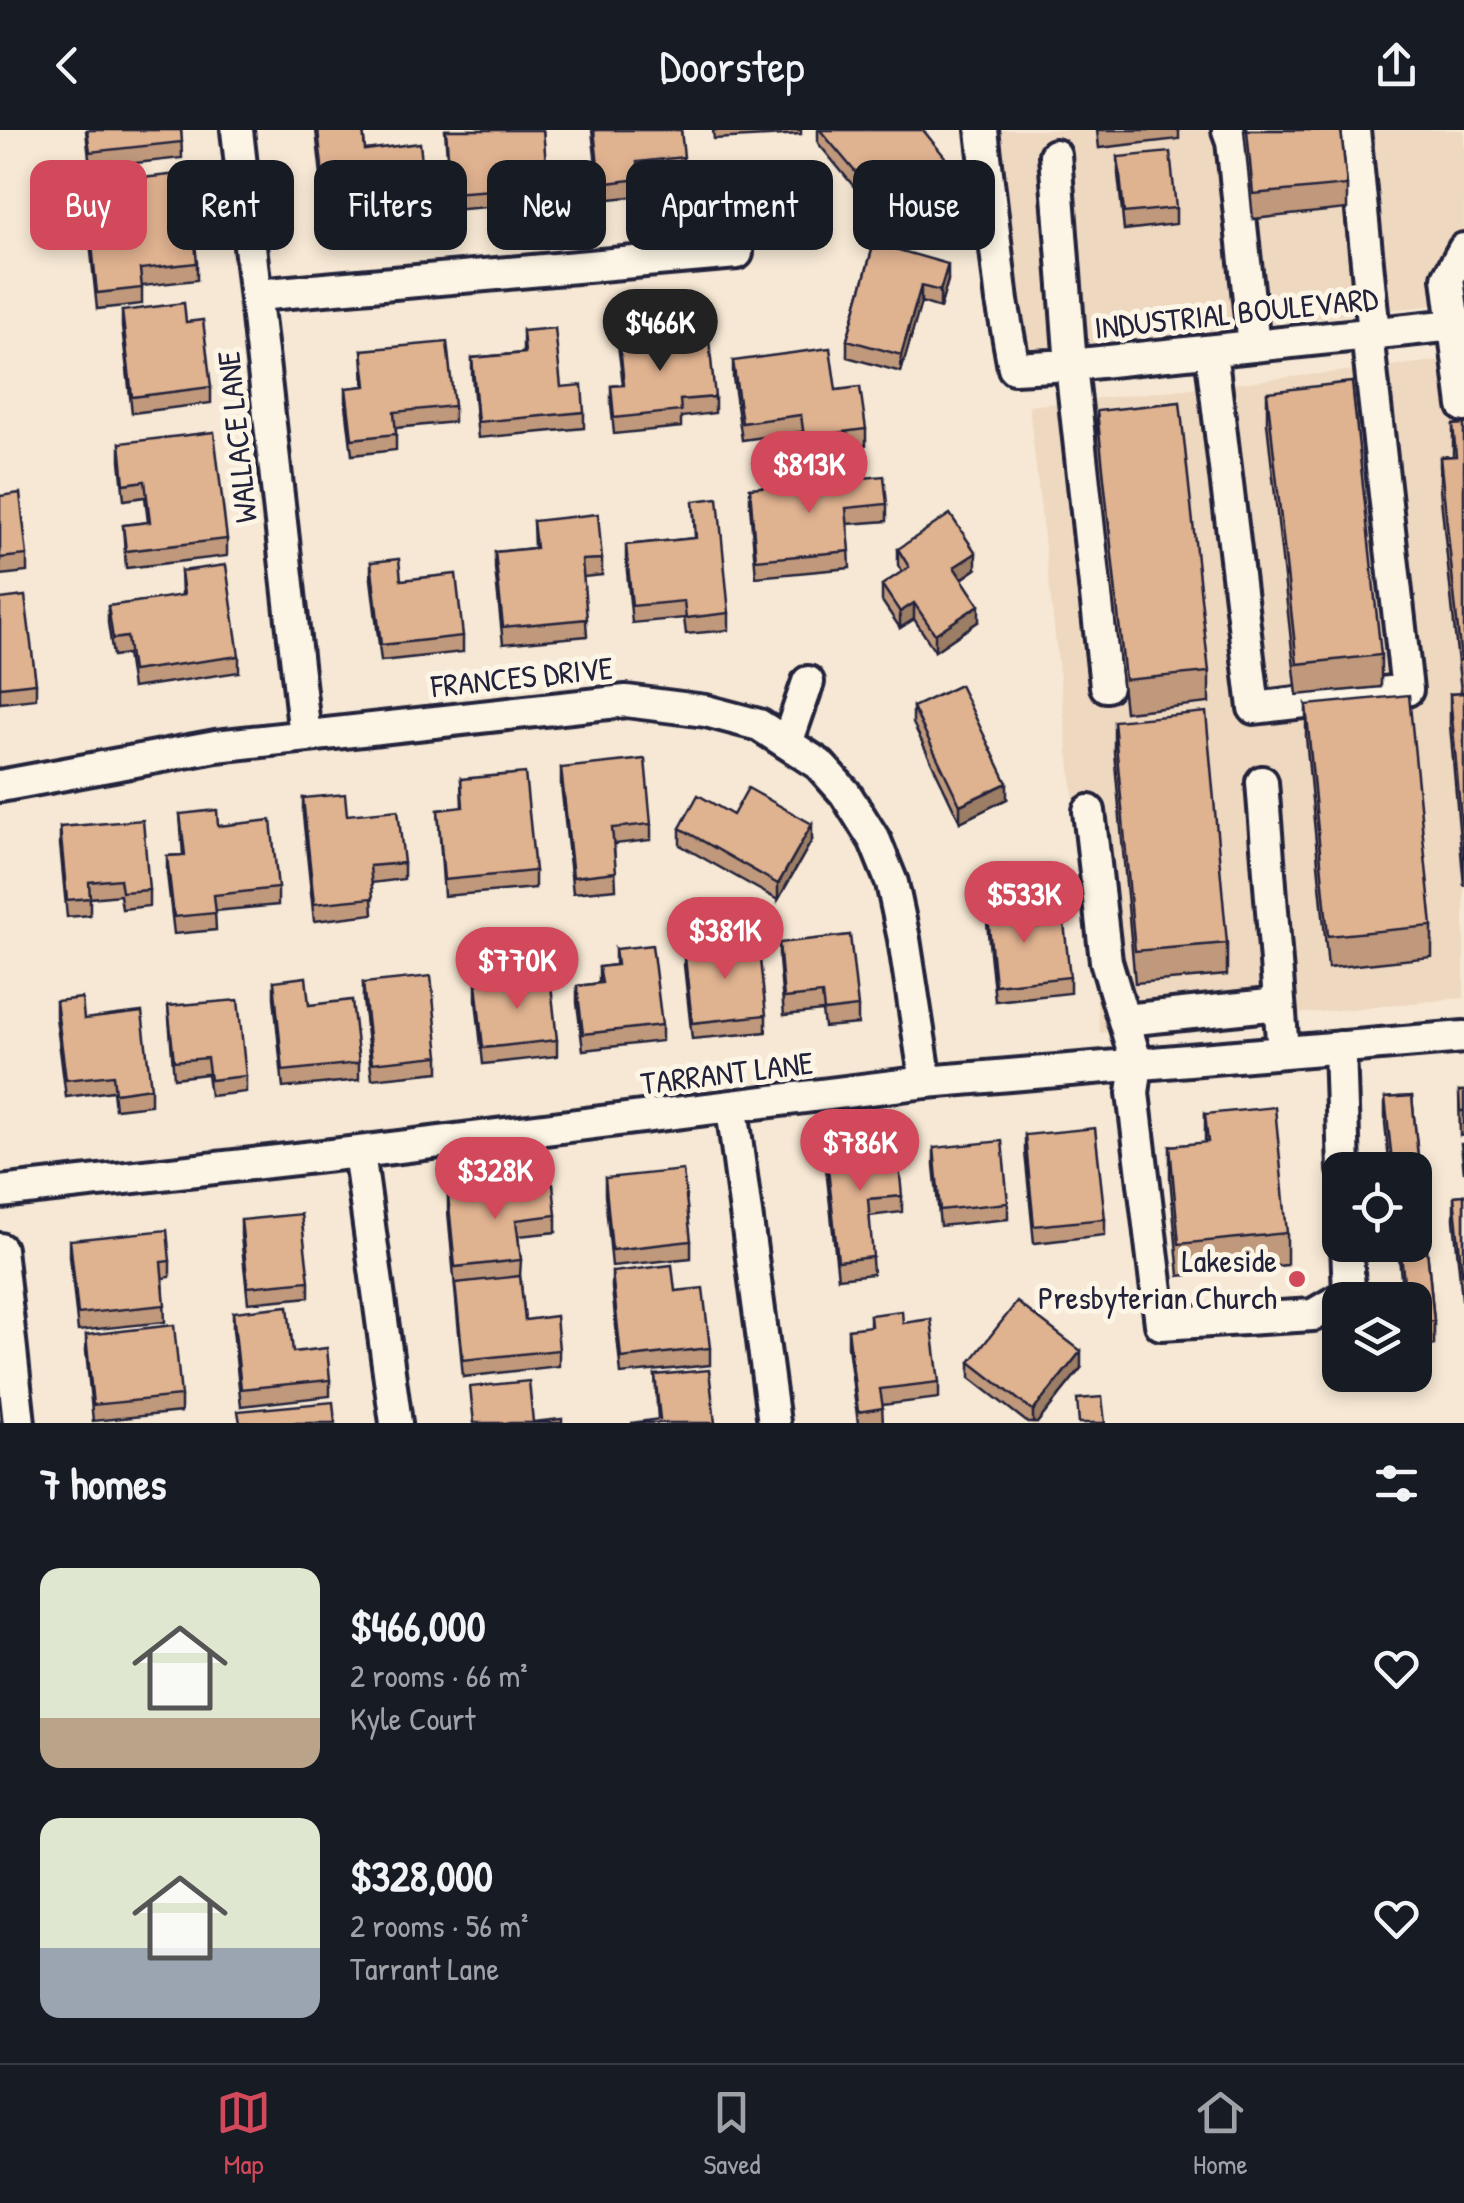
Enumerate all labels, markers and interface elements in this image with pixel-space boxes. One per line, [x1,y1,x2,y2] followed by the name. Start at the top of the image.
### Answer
[660,35,804,96] text: Doorstep
[40,38,95,93] icon: back
[1369,38,1424,93] icon: share
[30,160,147,250] chip: Buy
[167,160,294,250] chip: Rent
[314,160,467,250] chip: Filters
[487,160,606,250] chip: New
[626,160,833,250] chip: Apartment
[853,160,995,250] chip: House
[1092,276,1380,349] street label: INDUSTRIAL BOULEVARD
[590,289,730,374] pin: $466K
[625,300,695,343] text: $466K
[206,349,267,525] street label: WALLACE LANE
[739,431,879,516] pin: $813K
[773,442,845,485] text: $813K
[428,646,615,708] street label: FRANCES DRIVE
[954,861,1094,946] pin: $533K
[986,872,1062,915] text: $533K
[655,897,795,982] pin: $381K
[689,908,761,951] text: $381K
[447,927,587,1012] pin: $770K
[478,938,556,981] text: $770K
[638,1041,816,1104] street label: TARRANT LANE
[790,1109,930,1194] pin: $786K
[822,1120,898,1163] text: $786K
[425,1137,565,1222] pin: $328K
[457,1148,533,1191] text: $328K
[1322,1152,1432,1392] map controls
[1322,1152,1432,1262] button: locate
[1038,1239,1277,1319] place label: Lakeside Presbyterian Church
[1286,1268,1308,1290] marker: Lakeside Presbyterian Church
[1322,1282,1432,1392] button: layers
[40,1455,166,1512] text: 7 homes
[1369,1456,1424,1511] icon: filters
[350,1597,486,1654] text: $466,000
[120,1608,240,1728] icon: home
[1369,1641,1424,1696] icon: heart
[350,1654,528,1697] text: 2 rooms · 66 m²
[350,1697,475,1740] text: Kyle Court
[350,1847,493,1904] text: $328,000
[120,1858,240,1978] icon: home
[1369,1891,1424,1946] icon: heart
[350,1904,528,1947] text: 2 rooms · 56 m²
[350,1947,499,1990] text: Tarrant Lane
[216,2085,271,2183] tab: Map
[703,2085,761,2183] tab: Saved
[1193,2085,1248,2183] tab: Home

